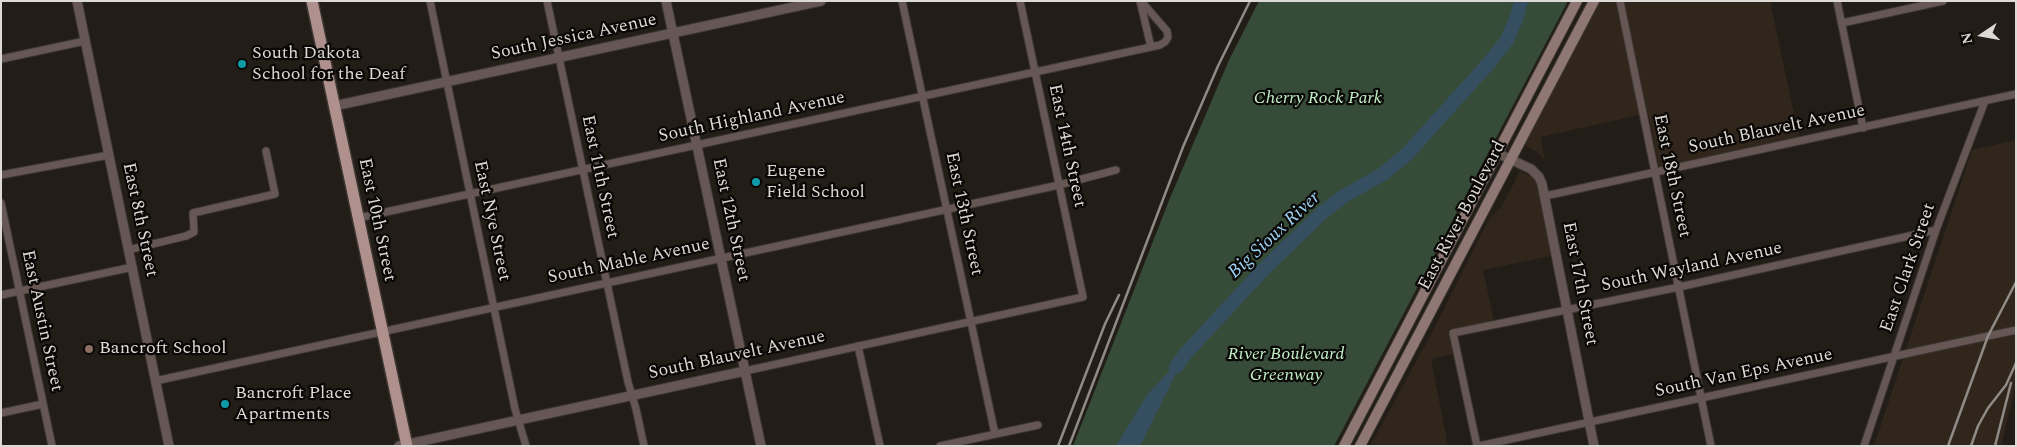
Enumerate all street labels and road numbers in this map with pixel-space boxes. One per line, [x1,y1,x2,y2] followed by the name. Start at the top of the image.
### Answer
[489,10,659,66] street label: South Jessica Avenue
[1042,82,1090,210] street label: East 14th Street
[657,88,847,148] street label: South Highland Avenue
[1687,101,1867,159] street label: South Blauvelt Avenue
[1647,112,1695,240] street label: East 18th Street
[575,113,623,241] street label: East 11th Street
[1414,138,1512,294] street label: East River Boulevard
[939,150,987,278] street label: East 13th Street
[352,156,400,284] street label: East 10th Street
[706,156,754,284] street label: East 12th Street
[468,159,514,283] street label: East Nye Street
[116,161,162,279] street label: East 8th Street
[1877,201,1941,335] street label: East Clark Street
[1556,220,1602,348] street label: East 17th Street
[546,234,712,290] street label: South Mable Avenue
[1600,238,1784,298] street label: South Wayland Avenue
[15,248,67,394] street label: East Austin Street
[647,327,827,385] street label: South Blauvelt Avenue
[1653,345,1835,403] street label: South Van Eps Avenue

